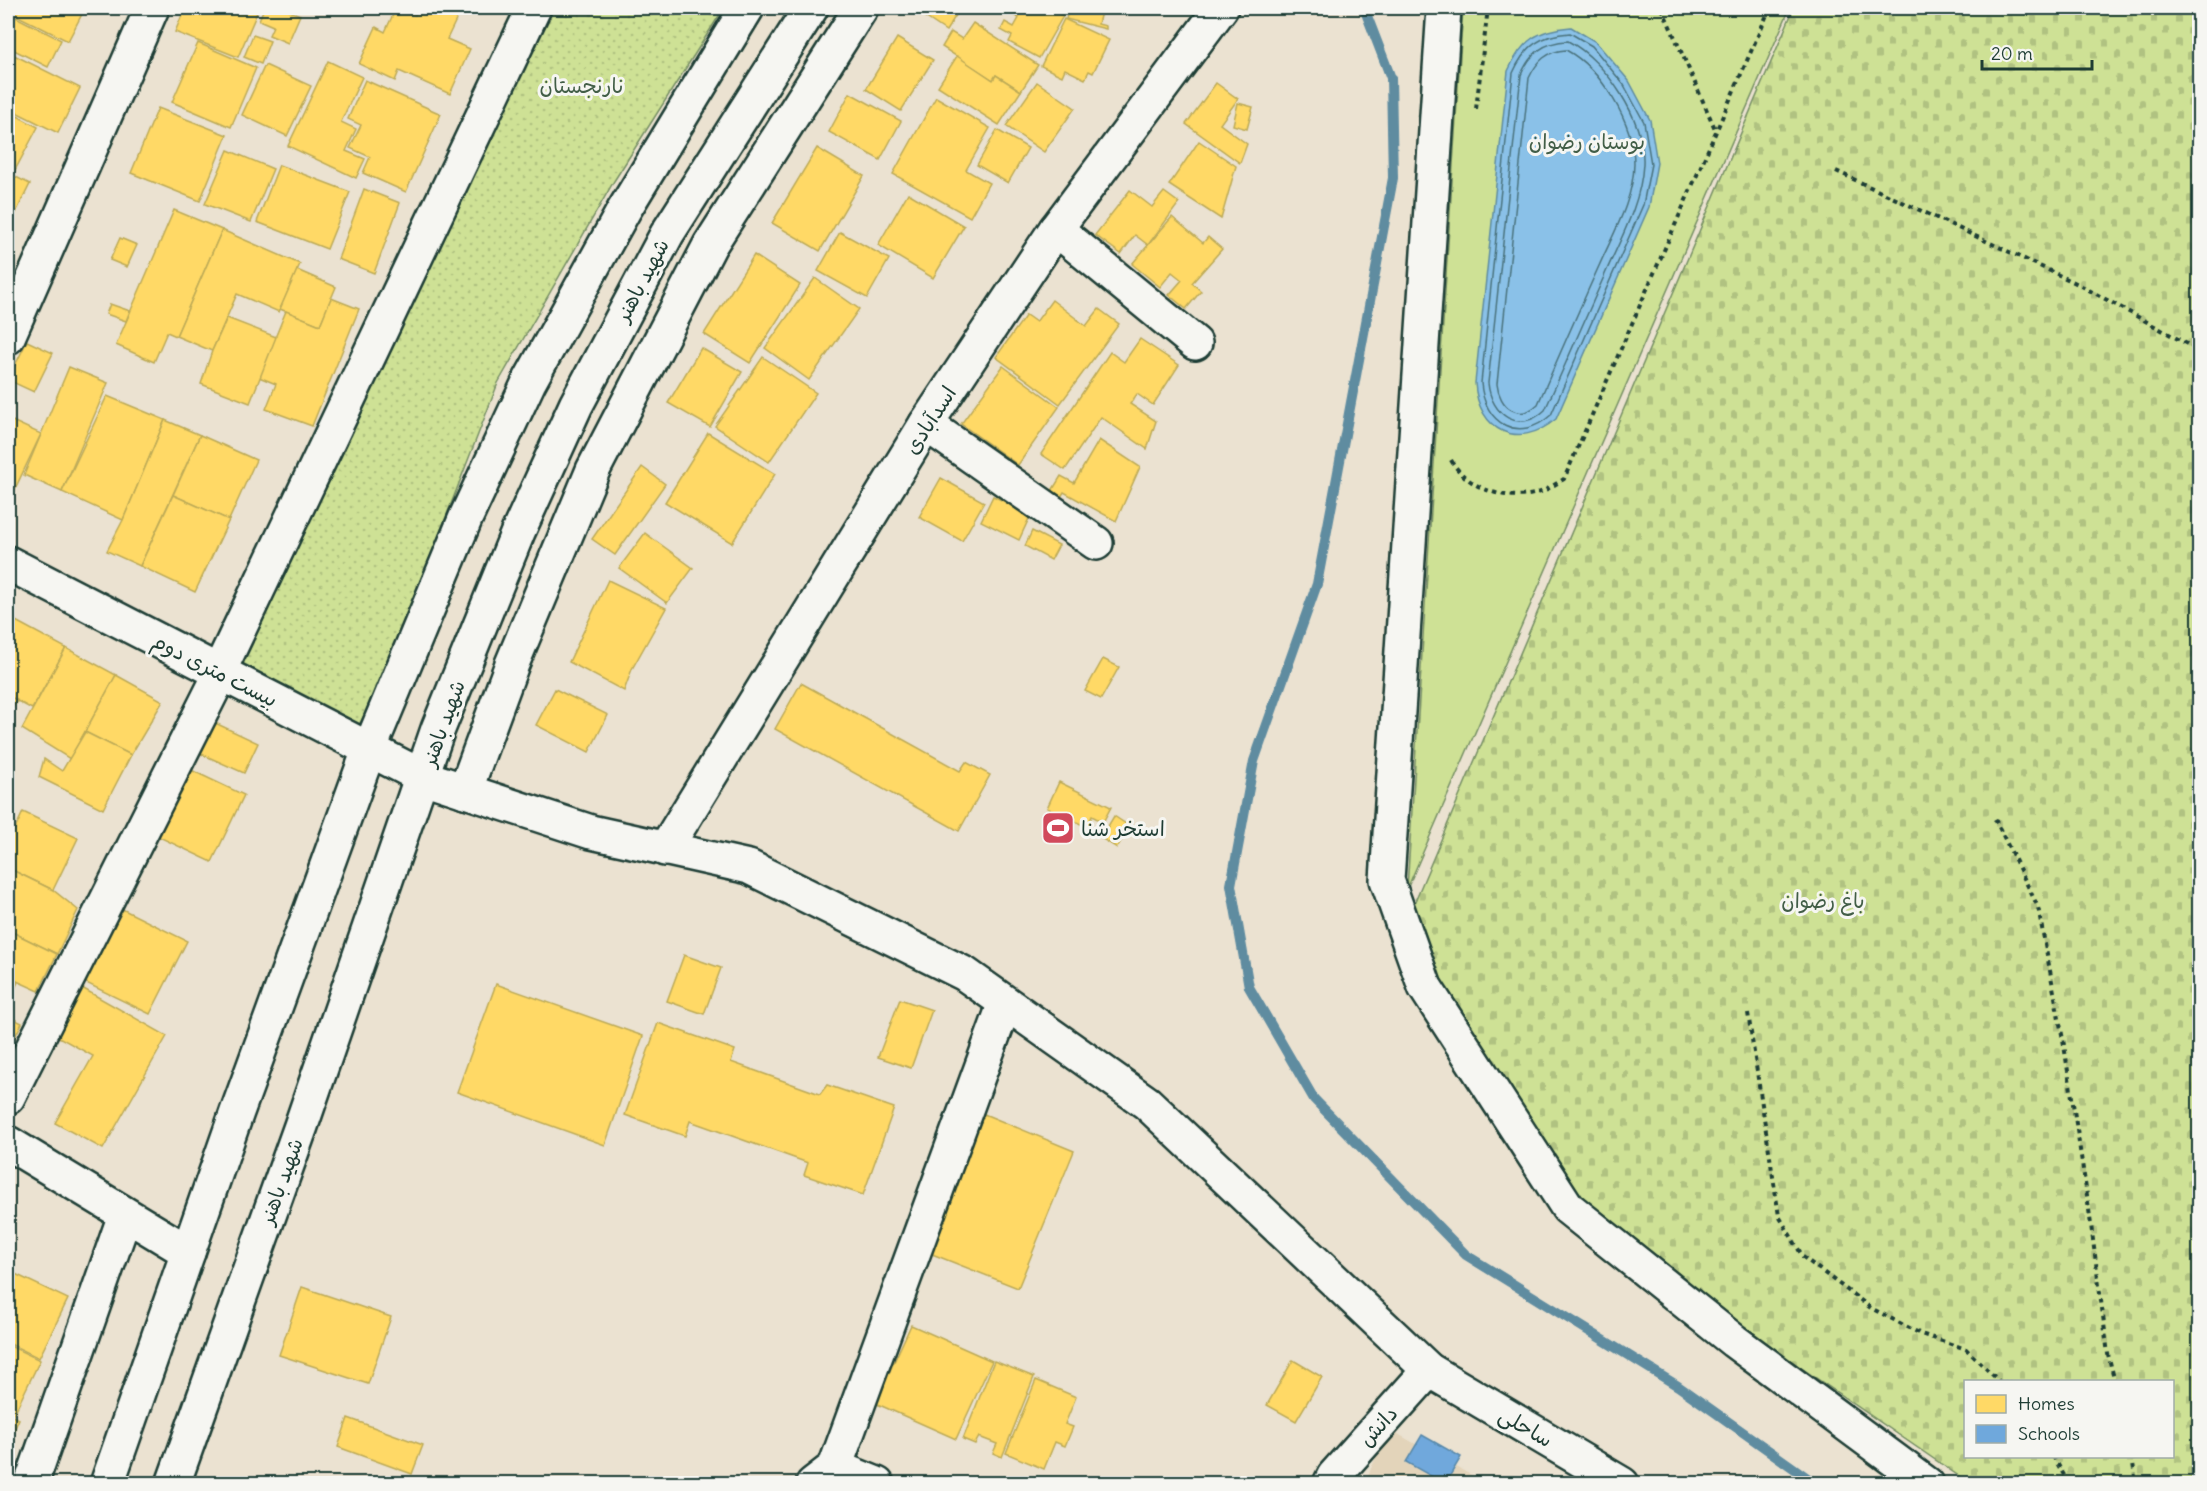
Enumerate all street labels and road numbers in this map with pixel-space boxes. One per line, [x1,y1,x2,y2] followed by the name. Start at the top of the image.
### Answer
[608,234,675,328] street label: شهید باهنر
[898,381,962,459] street label: اسدآبادی
[147,627,282,716] street label: بیست متری دوم
[414,676,471,772] street label: شهید باهنر
[252,1134,309,1230] street label: شهید باهنر
[1353,1400,1403,1452] street label: دانش
[1494,1401,1558,1454] street label: ساحلی

